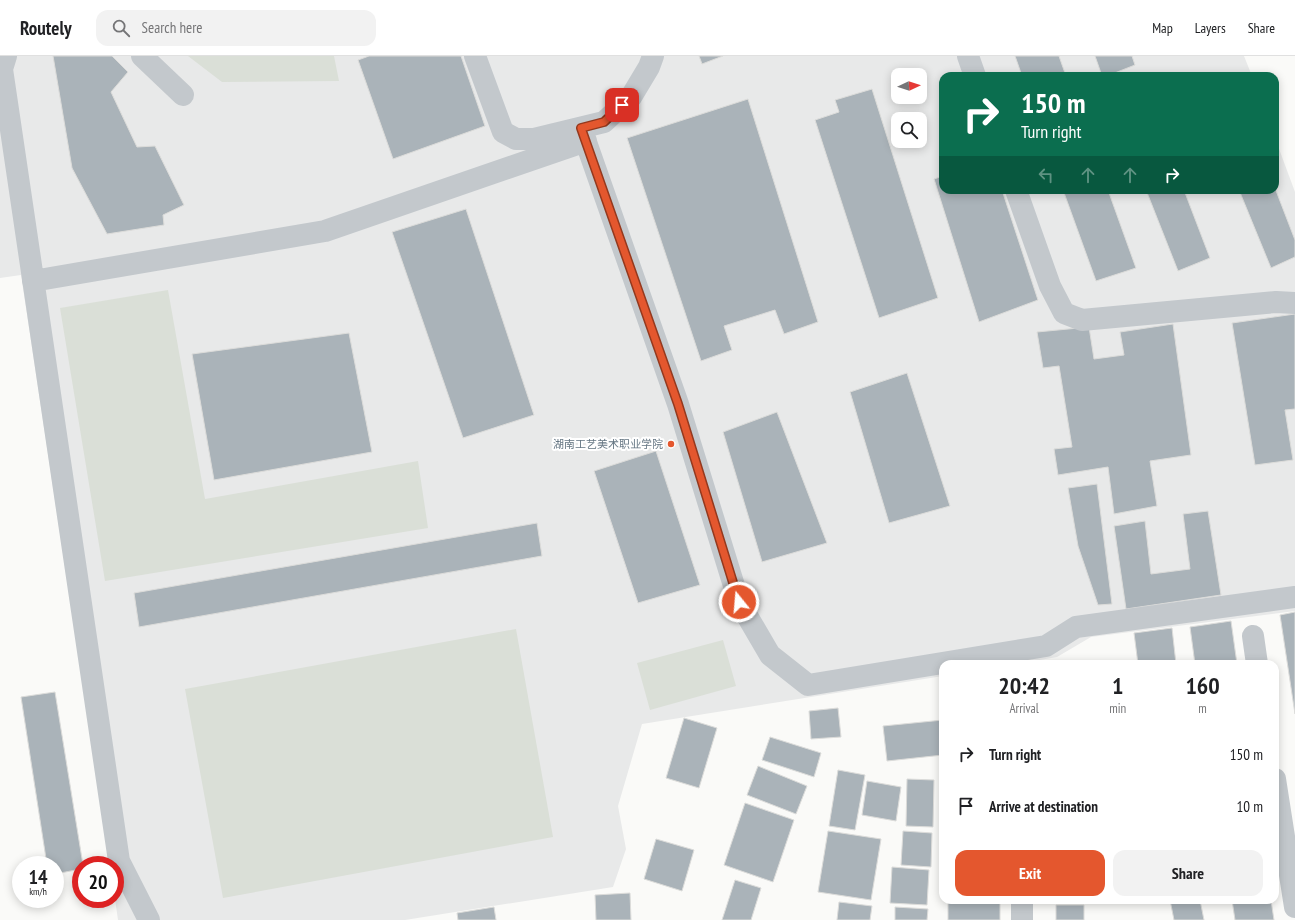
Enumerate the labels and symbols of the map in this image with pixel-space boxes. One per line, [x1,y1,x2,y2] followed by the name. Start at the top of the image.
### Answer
[891,68,927,104] north arrow
[605,88,639,122] pin
[553,437,663,451] place label: 湖南工艺美术职业学院
[666,439,676,449] marker: 湖南工艺美术职业学院
[718,581,760,623] position arrow
[72,856,124,908] speed limit sign: 20

